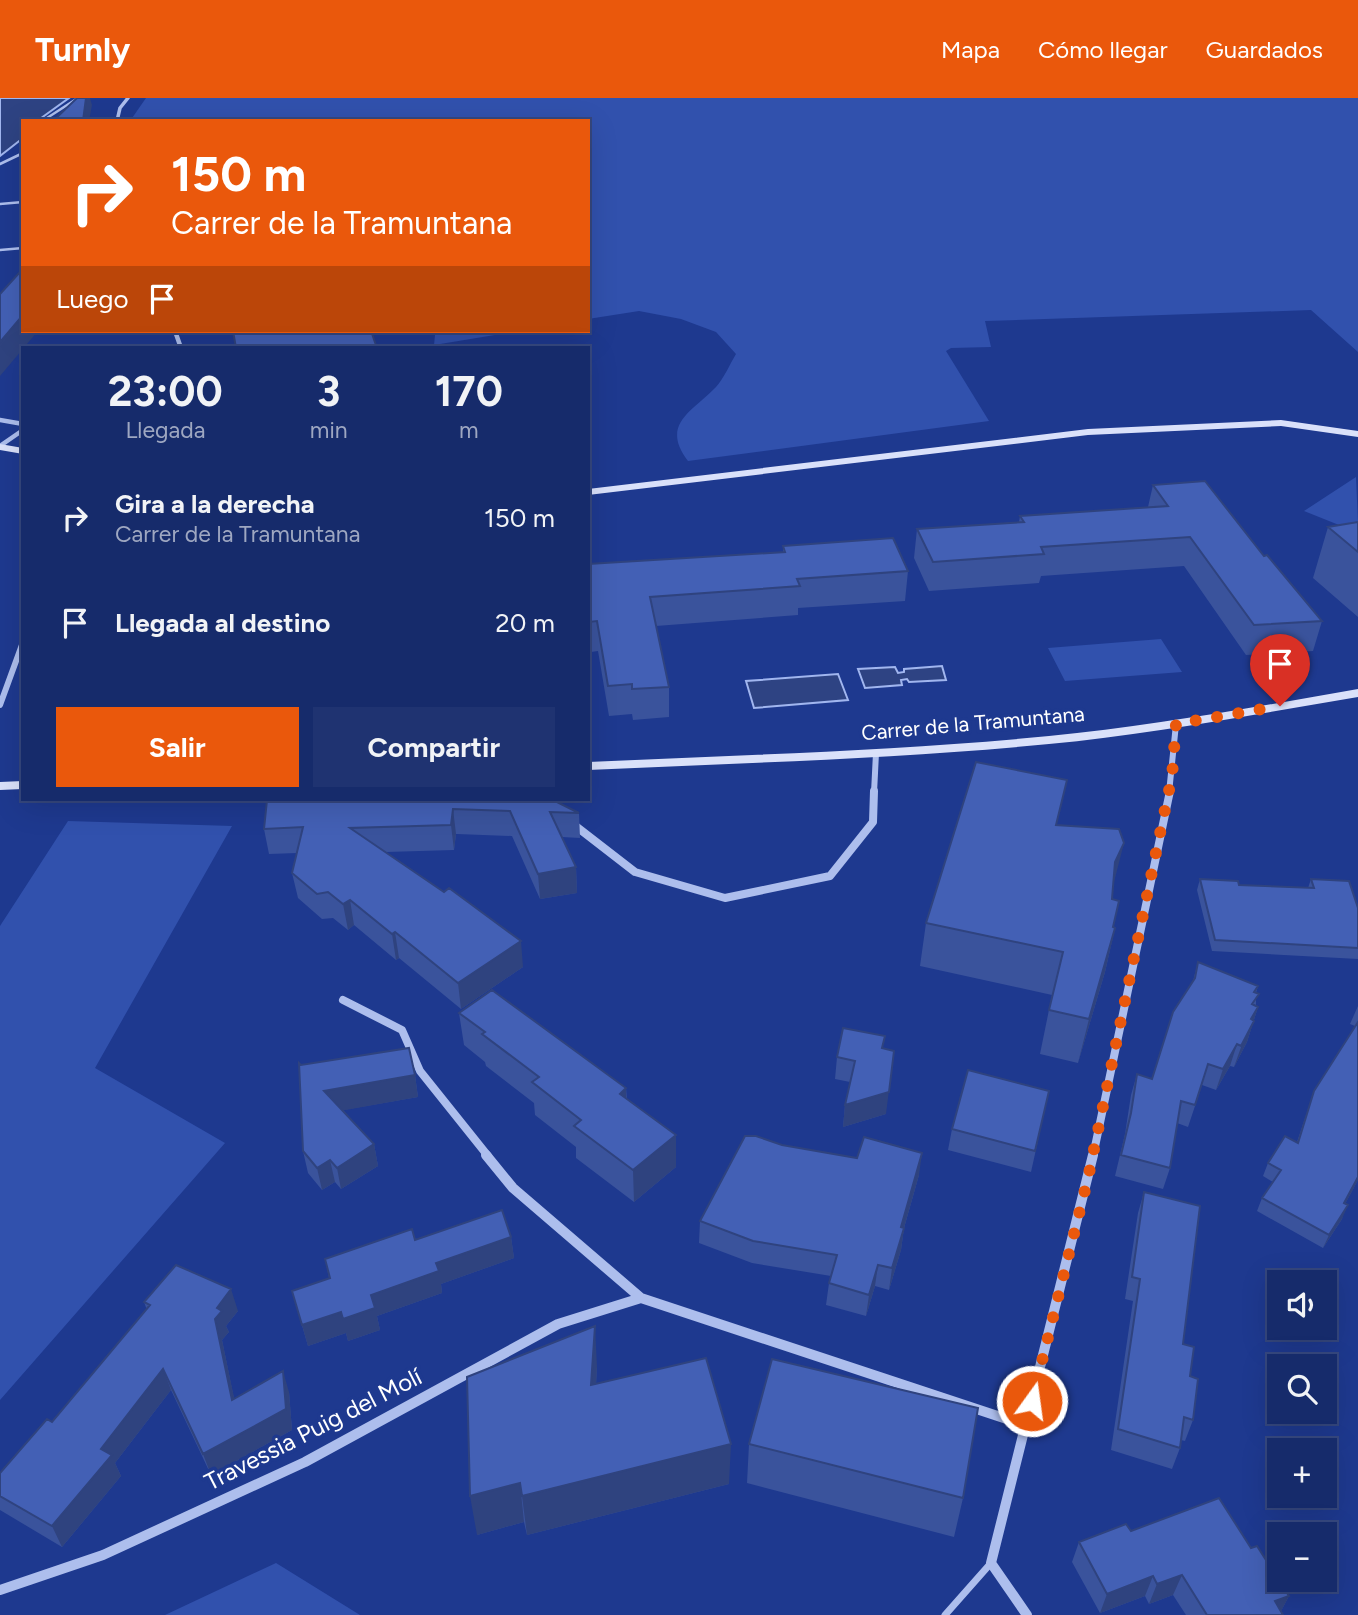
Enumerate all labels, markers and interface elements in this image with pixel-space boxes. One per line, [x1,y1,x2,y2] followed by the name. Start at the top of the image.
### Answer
[35,30,130,69] text: Turnly
[941,35,1000,64] text: Mapa
[1038,35,1168,64] text: Cómo llegar
[1206,35,1323,64] text: Guardados
[171,144,306,203] text: 150 m
[56,147,147,238] icon: right
[171,204,512,242] text: Carrer de la Tramuntana
[143,280,181,318] icon: arrive
[56,283,129,315] text: Luego
[108,366,223,417] text: 23:00
[317,366,340,417] text: 3
[435,366,503,417] text: 170
[125,416,205,444] text: Llegada
[310,416,348,444] text: min
[459,416,479,444] text: m
[115,488,315,520] text: Gira a la derecha
[56,499,94,537] icon: right
[484,502,555,534] text: 150 m
[115,520,360,548] text: Carrer de la Tramuntana
[56,604,94,642] icon: arrive
[115,607,330,639] text: Llegada al destino
[495,607,555,639] text: 20 m
[1250,634,1310,706] pin
[1261,645,1299,683] icon: arrive
[860,701,1086,745] street label: Carrer de la Tramuntana
[56,707,299,787] button: Salir
[313,707,555,787] button: Compartir
[1267,1270,1337,1592] map controls
[1267,1270,1337,1340] button: sound
[1267,1354,1337,1424] button: search
[200,1361,428,1496] street label: Travessia Puig del Molí
[995,1364,1069,1438] position arrow
[1267,1438,1337,1508] button: +
[1267,1522,1337,1592] button: −

